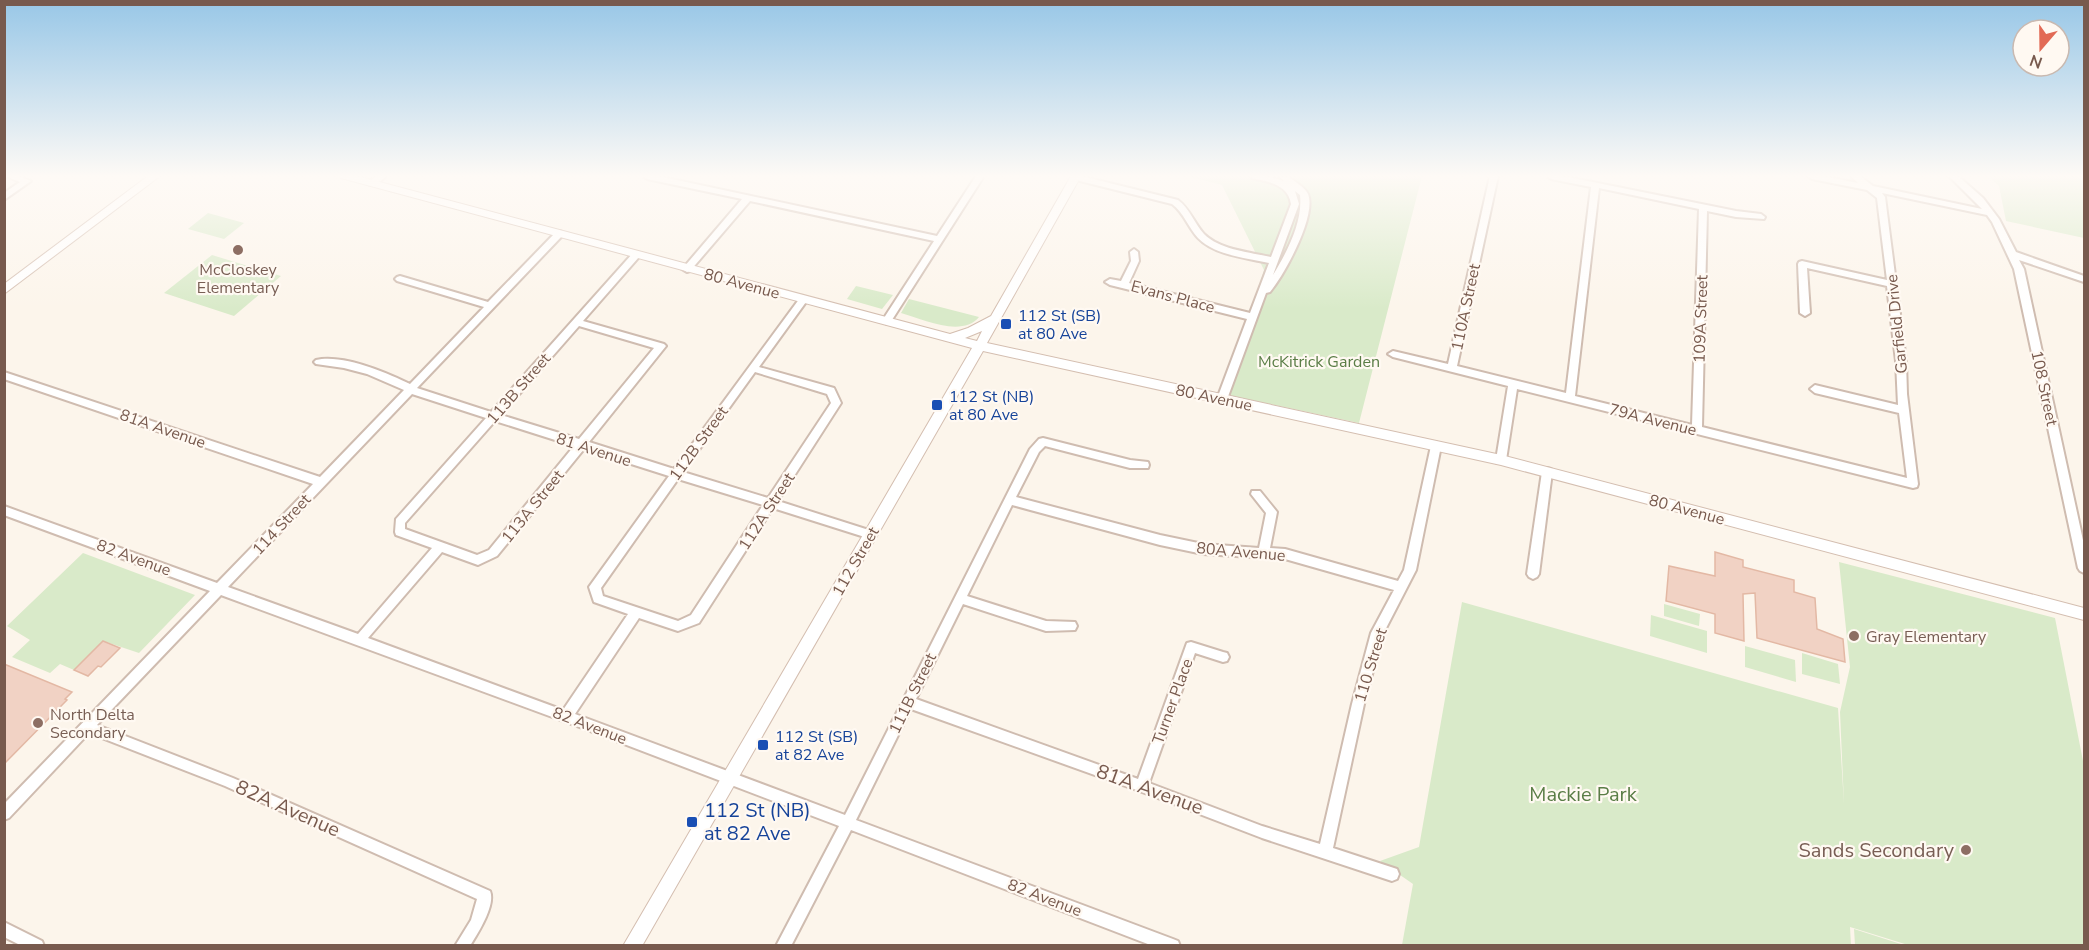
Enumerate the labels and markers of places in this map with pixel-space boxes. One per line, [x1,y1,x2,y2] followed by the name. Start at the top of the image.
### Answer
[231,243,245,257] marker: McCloskey Elementary
[197,259,280,299] place label: McCloskey Elementary
[1018,305,1101,345] place label: 112 St (SB) at 80 Ave
[999,317,1013,331] marker: 112 St (SB) at 80 Ave
[949,386,1034,426] place label: 112 St (NB) at 80 Ave
[930,398,944,412] marker: 112 St (NB) at 80 Ave
[1866,626,1987,648] place label: Gray Elementary
[1847,629,1861,643] marker: Gray Elementary
[50,704,135,744] place label: North Delta Secondary
[31,716,45,730] marker: North Delta Secondary
[775,726,858,766] place label: 112 St (SB) at 82 Ave
[756,738,770,752] marker: 112 St (SB) at 82 Ave
[704,797,811,847] place label: 112 St (NB) at 82 Ave
[685,815,699,829] marker: 112 St (NB) at 82 Ave
[1799,837,1955,864] place label: Sands Secondary
[1959,843,1973,857] marker: Sands Secondary

